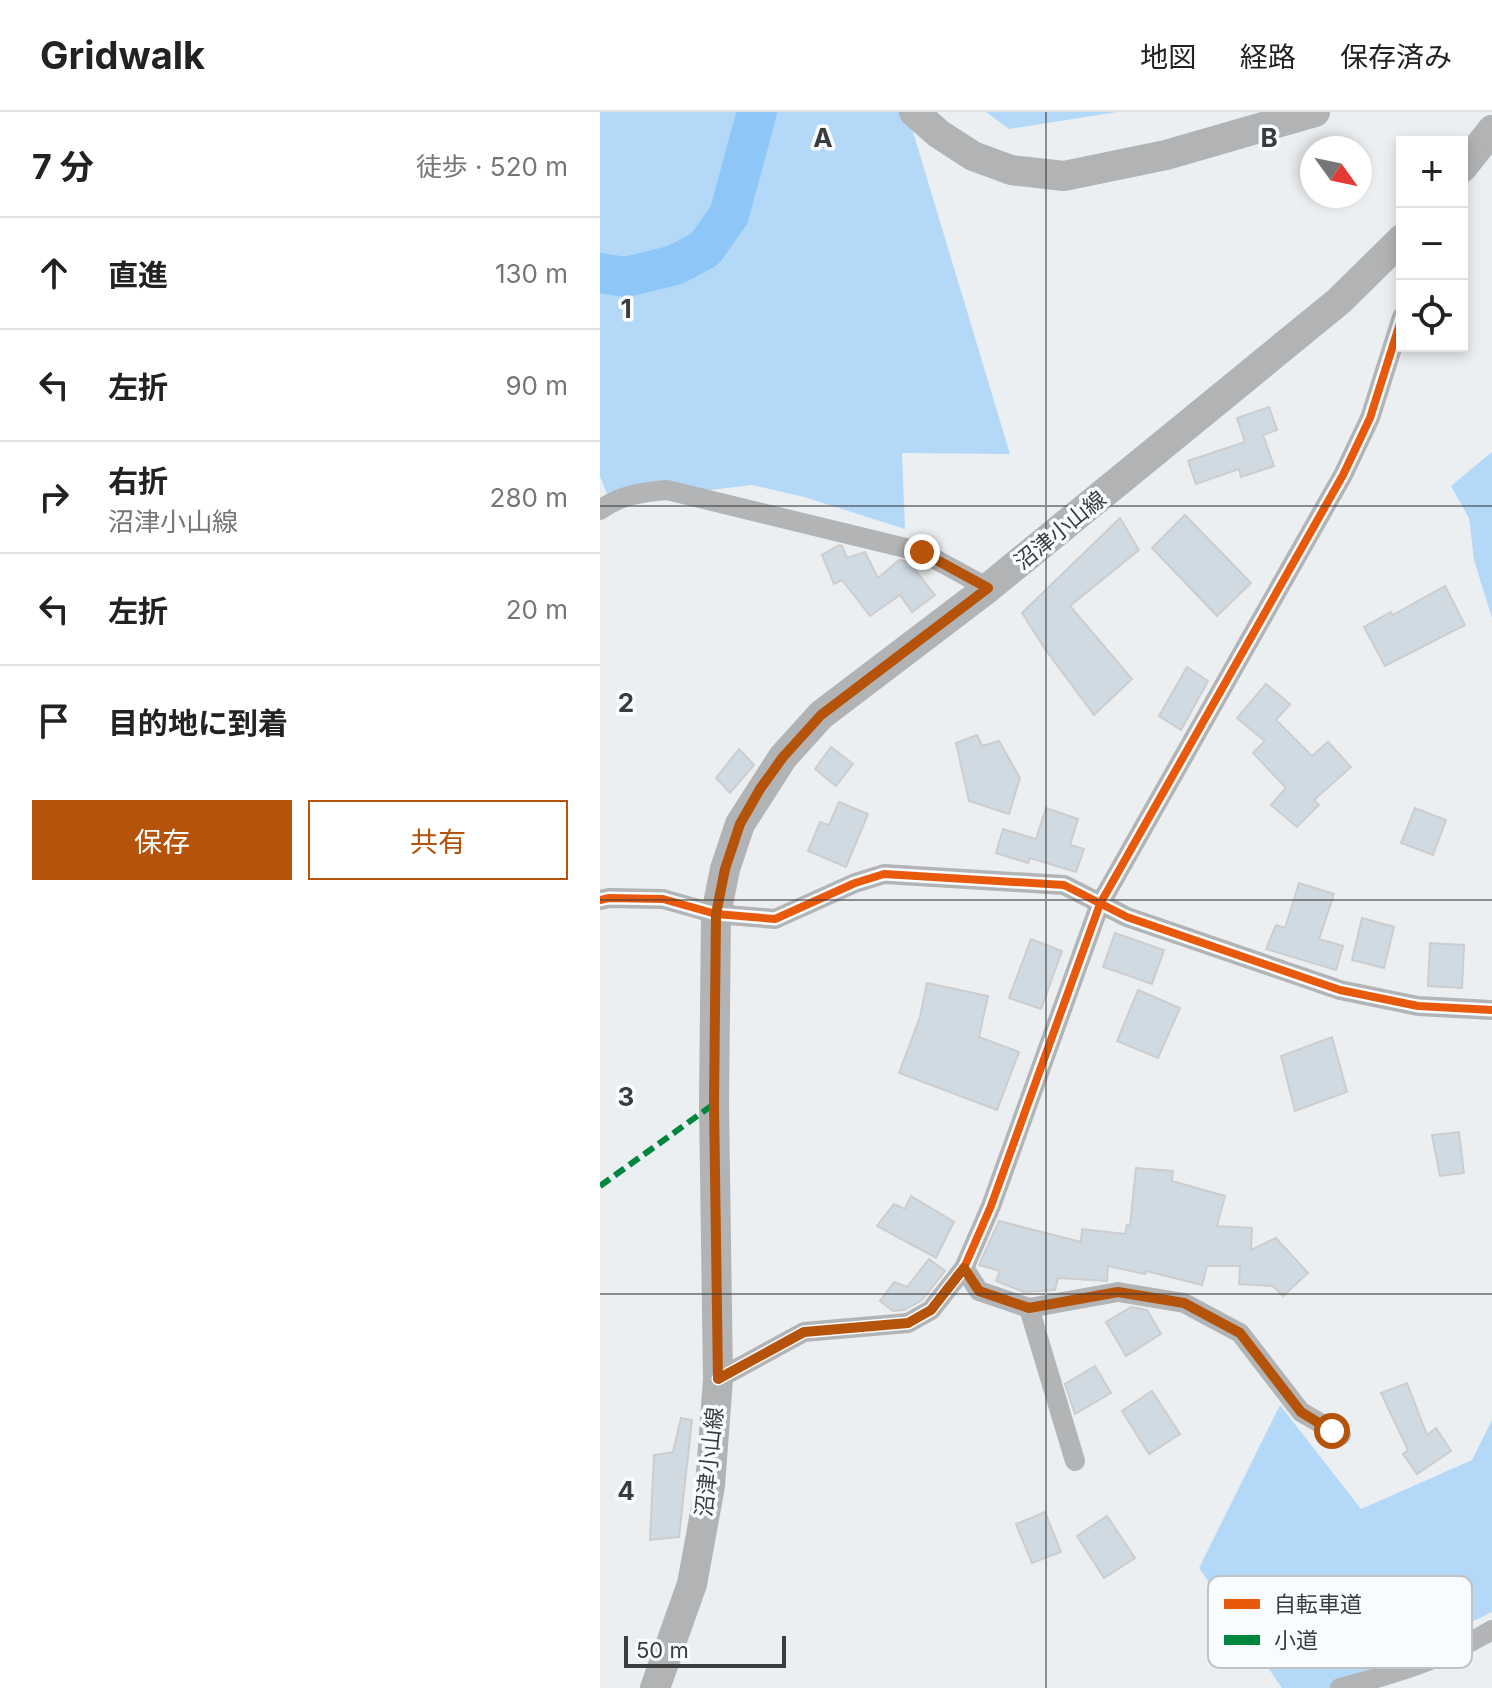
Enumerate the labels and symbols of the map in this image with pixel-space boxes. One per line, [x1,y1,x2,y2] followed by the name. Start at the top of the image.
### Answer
[813,122,833,153] text: A
[1260,122,1278,153] text: B
[1300,136,1372,208] north arrow
[620,293,632,324] text: 1
[1009,485,1111,575] street label: 沼津小山線
[904,534,940,570] route end
[618,687,634,718] text: 2
[618,1081,634,1112] text: 3
[690,1406,728,1518] street label: 沼津小山線
[1314,1413,1350,1449] route start
[617,1475,635,1506] text: 4
[1208,1576,1472,1668] legend
[1274,1591,1362,1617] text: 自転車道
[1274,1627,1318,1653] text: 小道
[624,1632,786,1668] scale bar

